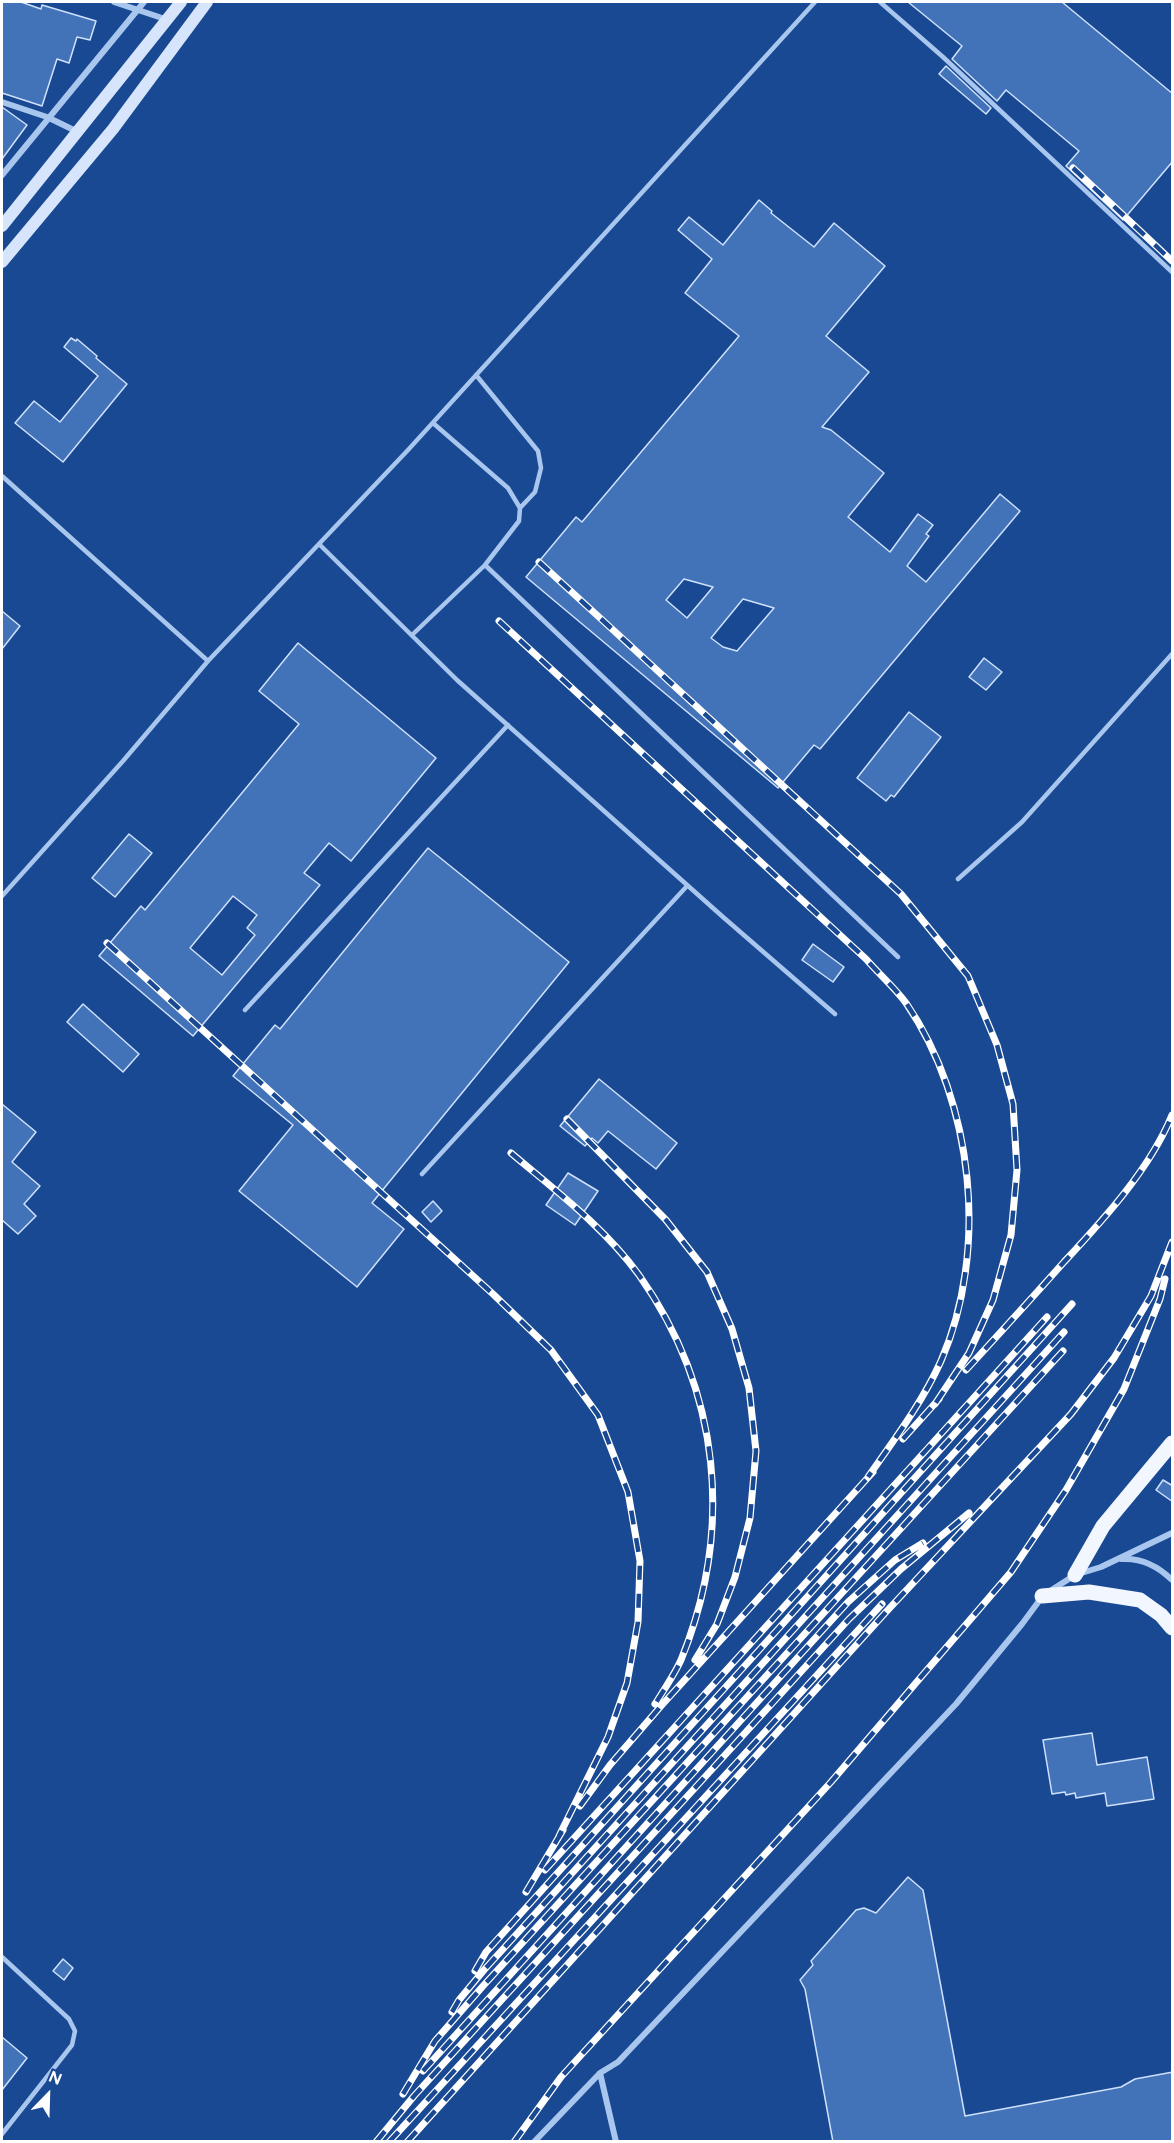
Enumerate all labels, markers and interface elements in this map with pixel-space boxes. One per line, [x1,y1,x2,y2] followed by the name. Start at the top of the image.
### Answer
[18,2065,78,2125] north arrow
[46,2067,65,2089] text: N

